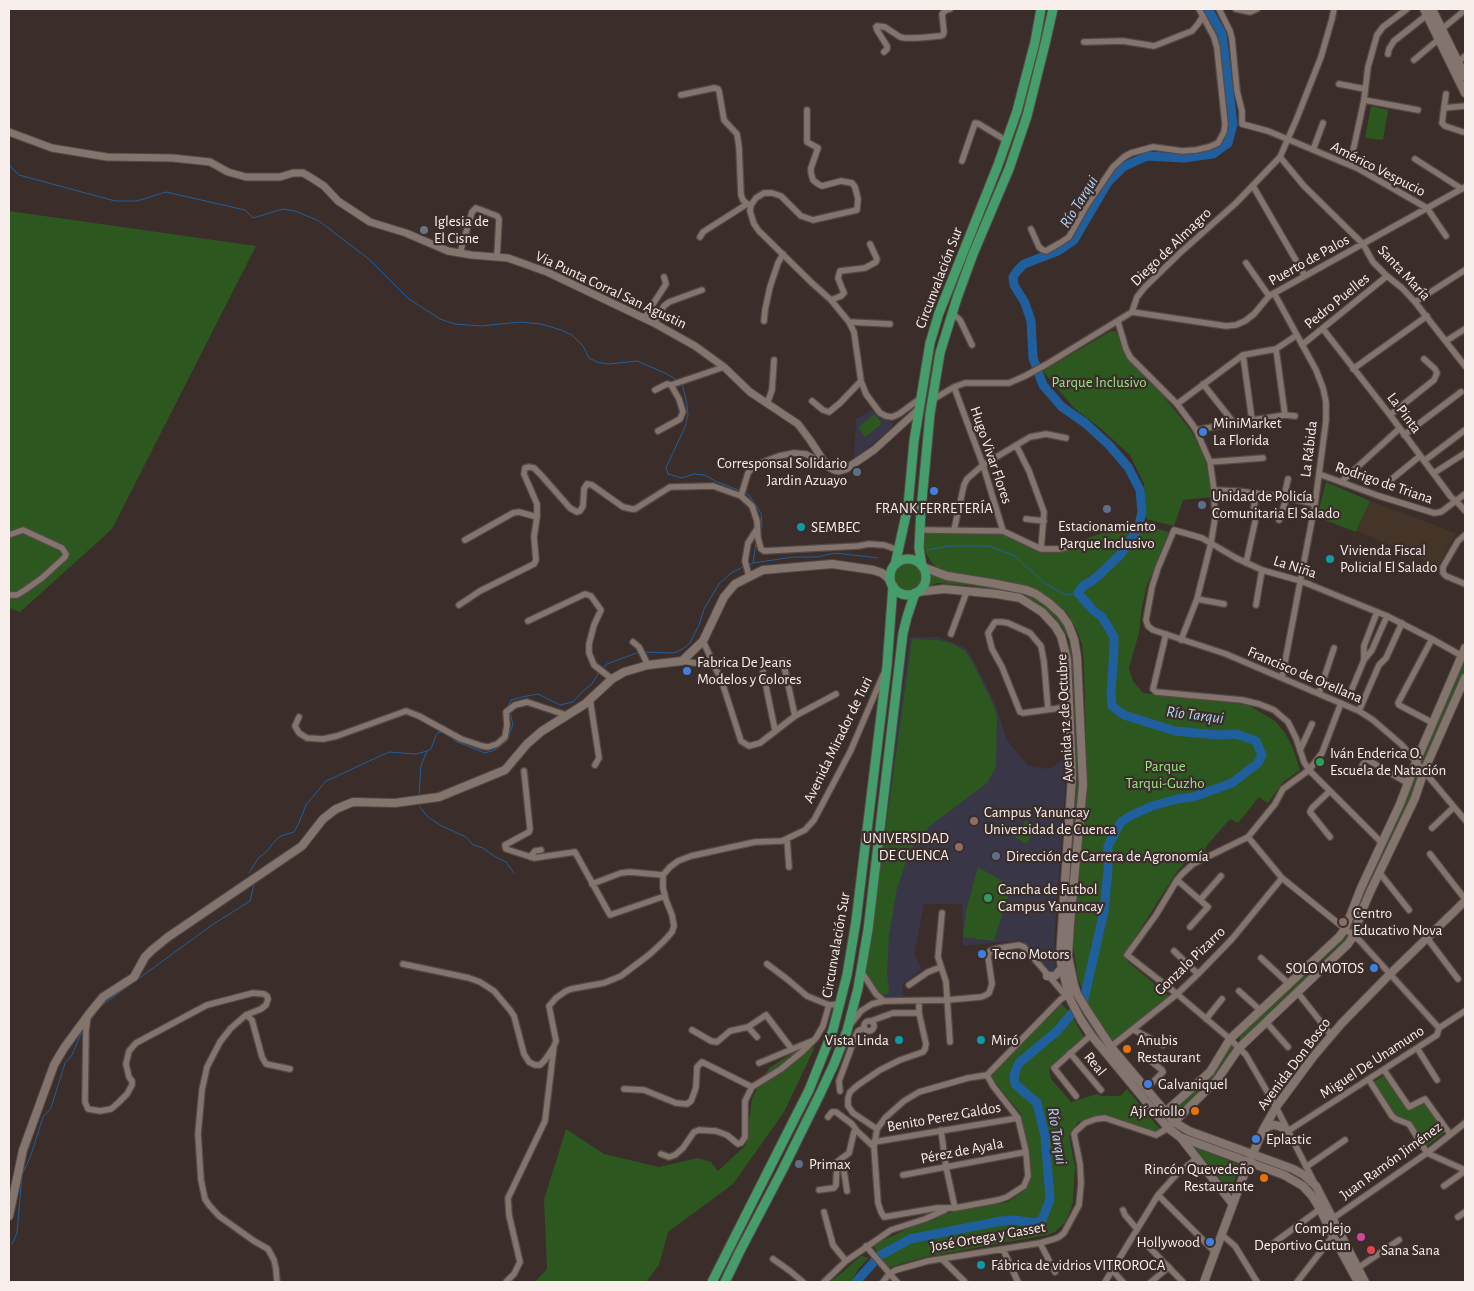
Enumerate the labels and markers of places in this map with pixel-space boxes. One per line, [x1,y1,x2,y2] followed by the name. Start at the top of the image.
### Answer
[434,212,489,247] place label: Iglesia de El Cisne
[418,224,430,236] marker: Iglesia de El Cisne
[1213,414,1281,449] place label: MiniMarket La Florida
[1197,426,1209,438] marker: MiniMarket La Florida
[717,454,847,489] place label: Corresponsal Solidario Jardin Azuayo
[851,466,863,478] marker: Corresponsal Solidario Jardin Azuayo
[928,485,940,497] marker: FRANK FERRETERÍA
[1212,487,1340,522] place label: Unidad de Policía Comunitaria El Salado
[875,499,993,517] place label: FRANK FERRETERÍA
[1196,499,1208,511] marker: Unidad de Policía Comunitaria El Salado
[1101,503,1113,515] marker: Estacionamiento Parque Inclusivo
[1058,517,1156,552] place label: Estacionamiento Parque Inclusivo
[811,518,860,536] place label: SEMBEC
[795,521,807,533] marker: SEMBEC
[1340,541,1437,576] place label: Vivienda Fiscal Policial El Salado
[1324,553,1336,565] marker: Vivienda Fiscal Policial El Salado
[697,653,802,688] place label: Fabrica De Jeans Modelos y Colores
[681,665,693,677] marker: Fabrica De Jeans Modelos y Colores
[1330,744,1446,779] place label: Iván Enderica O. Escuela de Natación
[1314,756,1326,768] marker: Iván Enderica O. Escuela de Natación
[984,803,1116,838] place label: Campus Yanuncay Universidad de Cuenca
[968,815,980,827] marker: Campus Yanuncay Universidad de Cuenca
[863,829,949,864] place label: UNIVERSIDAD DE CUENCA
[953,841,965,853] marker: UNIVERSIDAD DE CUENCA
[1006,847,1209,865] place label: Dirección de Carrera de Agronomía
[990,850,1002,862] marker: Dirección de Carrera de Agronomía
[998,880,1103,915] place label: Cancha de Futbol Campus Yanuncay
[982,892,994,904] marker: Cancha de Futbol Campus Yanuncay
[1353,904,1442,939] place label: Centro Educativo Nova
[1337,916,1349,928] marker: Centro Educativo Nova
[992,945,1070,963] place label: Tecno Motors
[976,948,988,960] marker: Tecno Motors
[1286,959,1364,977] place label: SOLO MOTOS
[1368,962,1380,974] marker: SOLO MOTOS
[825,1031,889,1049] place label: Vista Linda
[991,1031,1019,1049] place label: Miró
[1137,1031,1200,1066] place label: Anubis Restaurant
[893,1034,905,1046] marker: Vista Linda
[975,1034,987,1046] marker: Miró
[1121,1043,1133,1055] marker: Anubis Restaurant
[1158,1075,1228,1093] place label: Galvaniquel
[1142,1078,1154,1090] marker: Galvaniquel
[1130,1102,1185,1120] place label: Ají criollo
[1189,1105,1201,1117] marker: Ají criollo
[1266,1130,1311,1148] place label: Eplastic
[1250,1133,1262,1145] marker: Eplastic
[809,1155,851,1173] place label: Primax
[793,1158,805,1170] marker: Primax
[1144,1160,1254,1195] place label: Rincón Quevedeño Restaurante
[1258,1172,1270,1184] marker: Rincón Quevedeño Restaurante
[1254,1219,1351,1254] place label: Complejo Deportivo Gutun
[1355,1231,1367,1243] marker: Complejo Deportivo Gutun
[1136,1233,1200,1251] place label: Hollywood
[1204,1236,1216,1248] marker: Hollywood
[1381,1241,1440,1259] place label: Sana Sana
[1365,1244,1377,1256] marker: Sana Sana
[991,1256,1165,1274] place label: Fábrica de vidrios VITROROCA
[975,1259,987,1271] marker: Fábrica de vidrios VITROROCA

